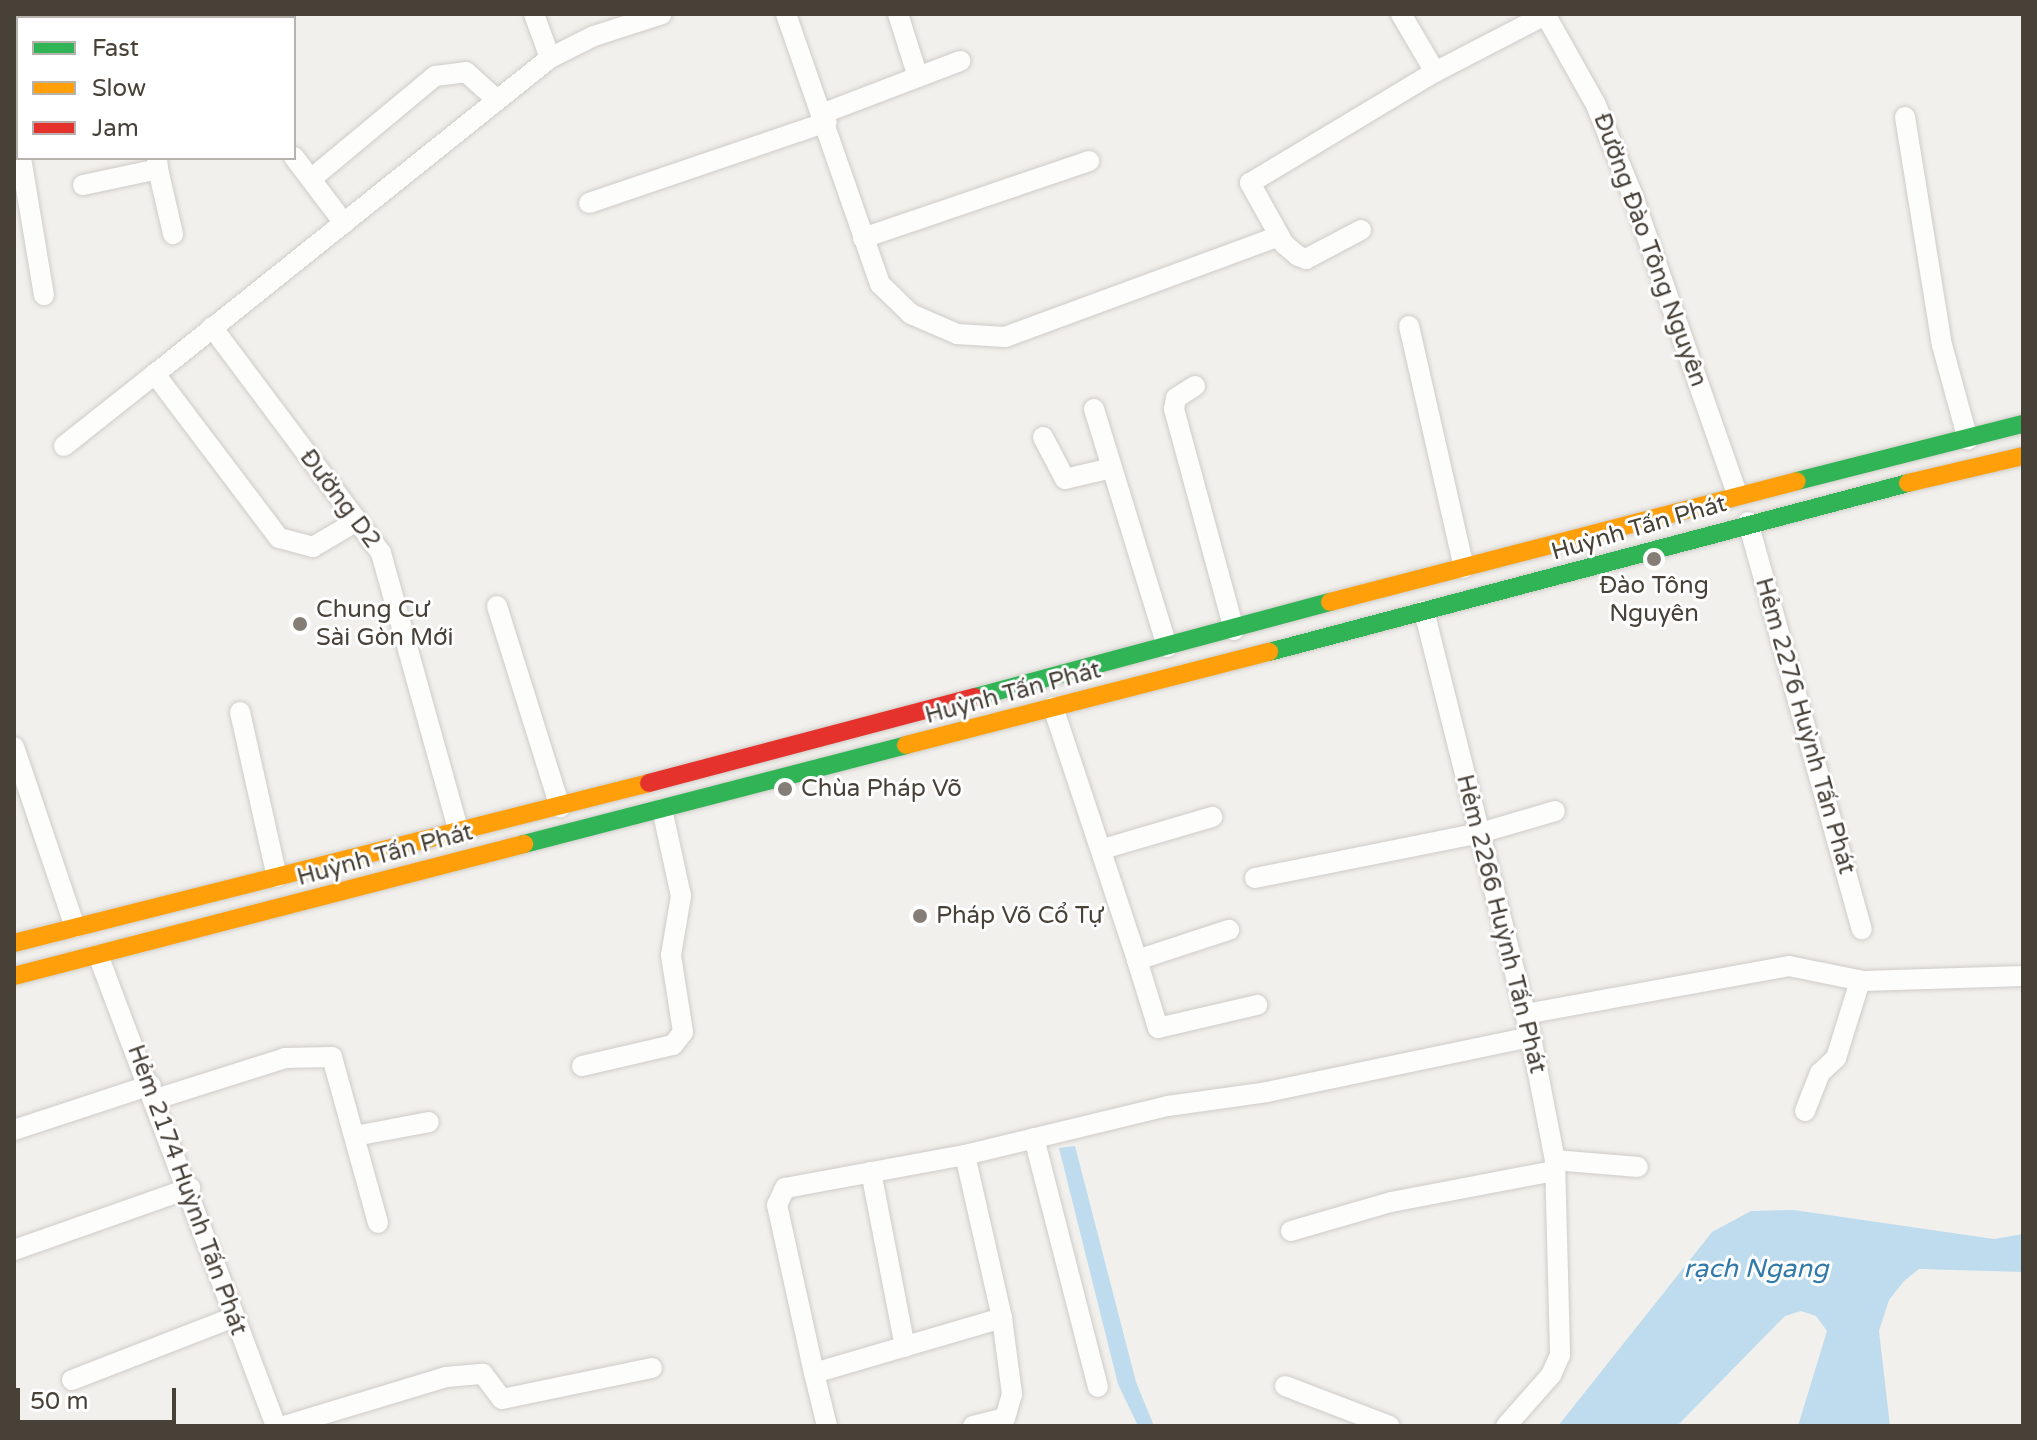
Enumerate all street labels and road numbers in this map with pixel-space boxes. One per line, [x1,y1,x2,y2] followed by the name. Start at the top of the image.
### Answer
[1587,109,1713,391] street label: Đường Đào Tông Nguyên
[293,444,387,554] street label: Đường D2
[1548,489,1730,567] street label: Huỳnh Tấn Phát
[1749,574,1861,878] street label: Hẻm 2276 Huỳnh Tấn Phát
[922,656,1104,730] street label: Huỳnh Tấn Phát
[1450,772,1552,1076] street label: Hẻm 2266 Huỳnh Tấn Phát
[294,818,476,892] street label: Huỳnh Tấn Phát
[121,1041,253,1339] street label: Hẻm 2174 Huỳnh Tấn Phát

